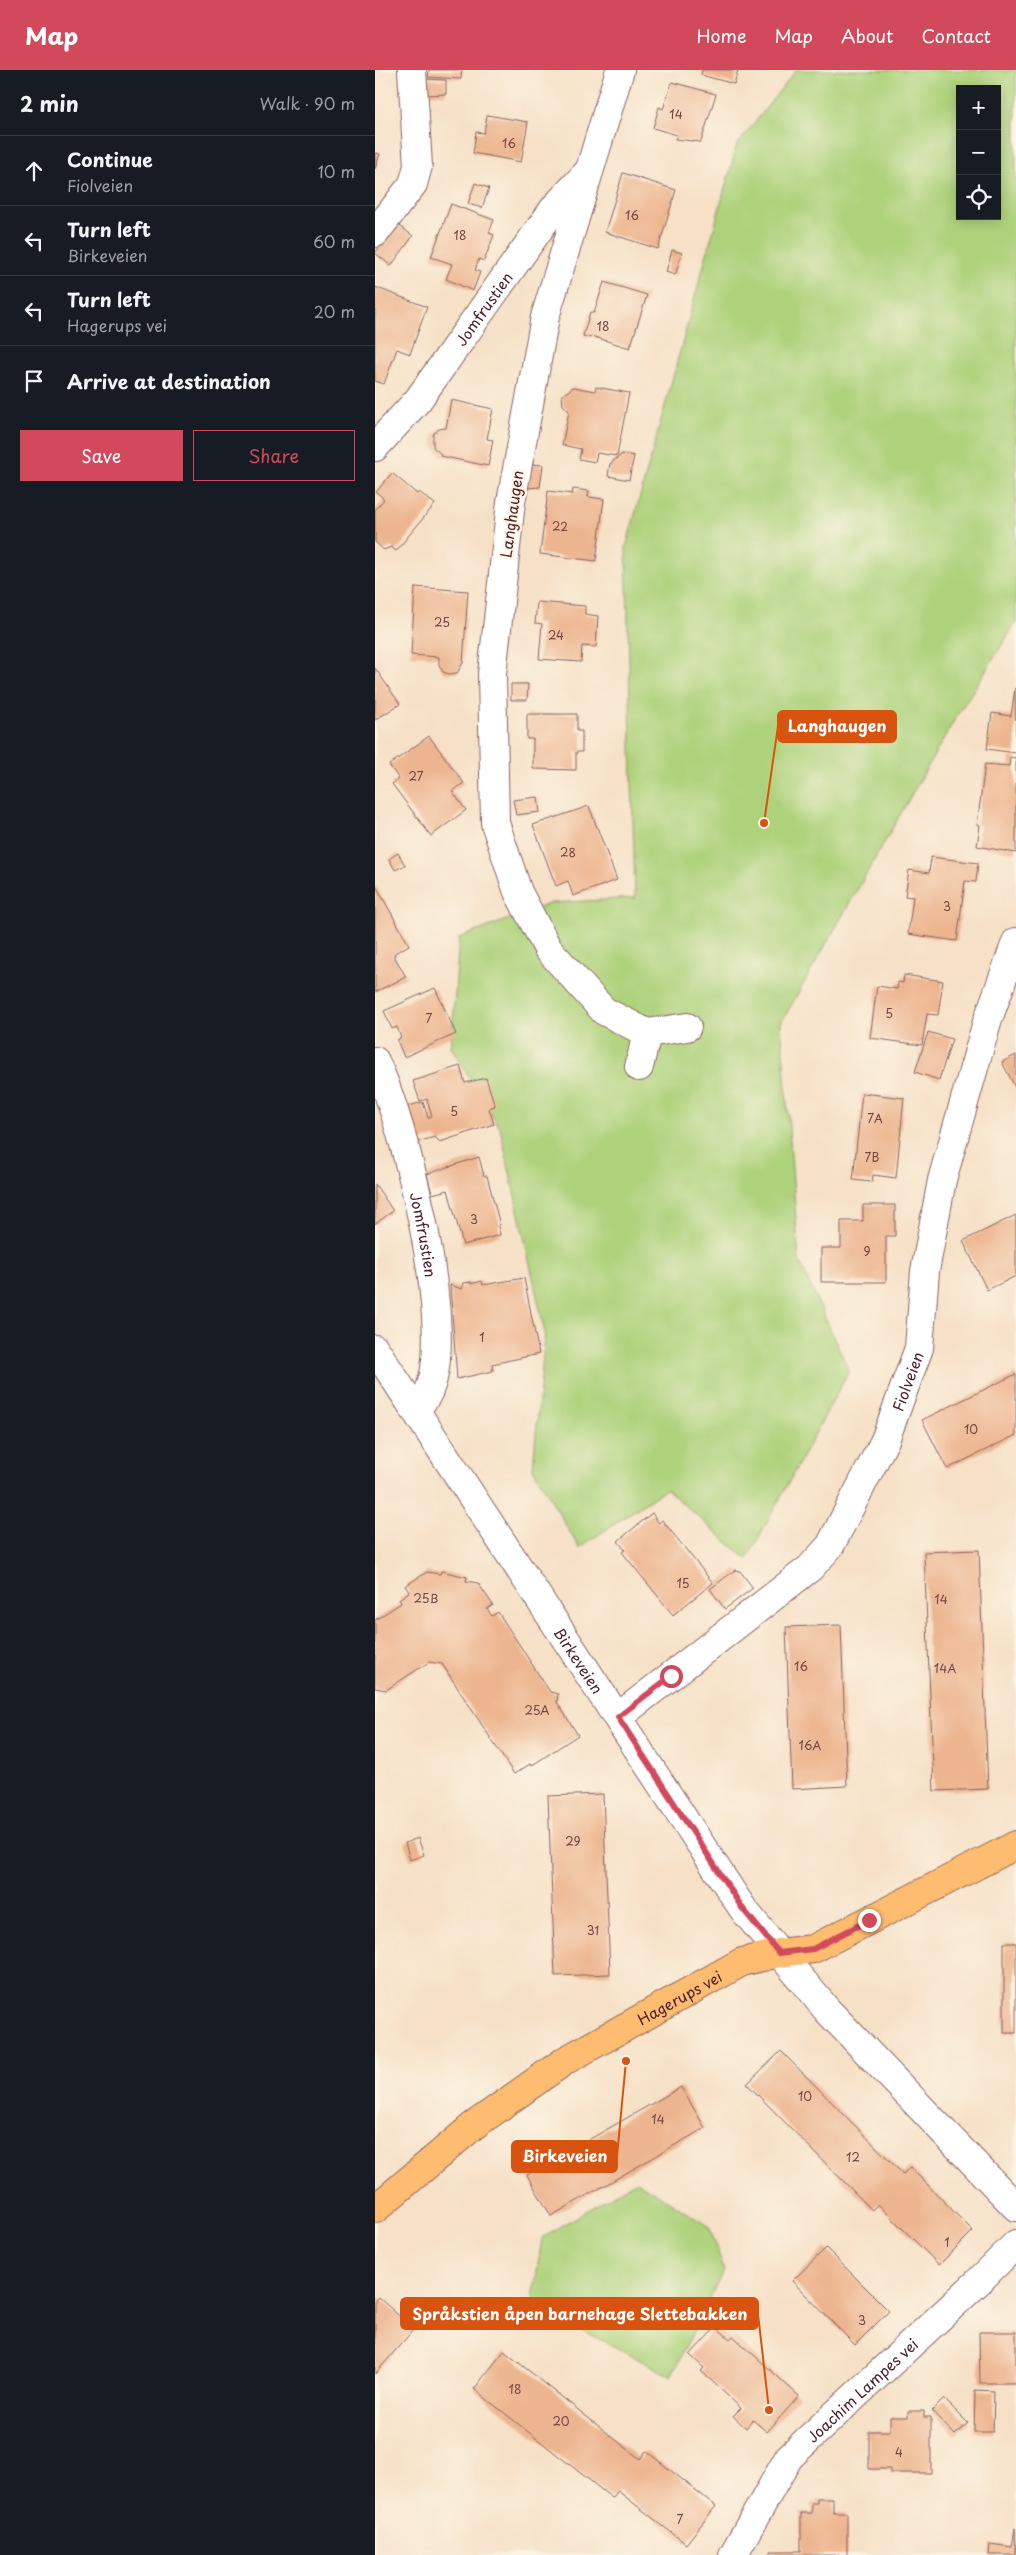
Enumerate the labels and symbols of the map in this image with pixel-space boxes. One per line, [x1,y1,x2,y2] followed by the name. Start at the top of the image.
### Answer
[669,105,683,123] house number: 14
[502,134,516,152] house number: 16
[625,206,639,224] house number: 16
[454,226,466,244] house number: 18
[449,267,517,350] street label: Jomfrustien
[597,317,609,335] house number: 18
[493,469,529,559] street label: Langhaugen
[552,517,568,535] house number: 22
[434,613,450,631] house number: 25
[548,626,564,644] house number: 24
[778,711,896,742] callout: Langhaugen
[788,713,886,737] text: Langhaugen
[409,767,424,785] house number: 27
[560,843,576,861] house number: 28
[943,897,951,915] house number: 3
[885,1004,893,1022] house number: 5
[426,1009,433,1027] house number: 7
[450,1102,458,1120] house number: 5
[867,1109,883,1127] house number: 7A
[865,1148,879,1166] house number: 7B
[405,1190,443,1279] street label: Jomfrustien
[470,1210,478,1228] house number: 3
[863,1242,871,1260] house number: 9
[479,1328,485,1346] house number: 1
[885,1348,928,1414] street label: Fiolveien
[964,1420,978,1438] house number: 10
[676,1574,690,1592] house number: 15
[414,1589,439,1607] house number: 25B
[934,1590,948,1608] house number: 14
[549,1622,610,1698] street label: Birkeveien
[794,1657,808,1675] house number: 16
[934,1659,956,1677] house number: 14A
[660,1665,683,1688] route start
[524,1701,550,1719] house number: 25A
[799,1736,821,1754] house number: 16A
[565,1832,581,1850] house number: 29
[858,1909,881,1932] route end
[587,1921,599,1939] house number: 31
[633,1964,726,2030] street label: Hagerups vei
[798,2087,812,2105] house number: 10
[651,2110,665,2128] house number: 14
[512,2141,617,2172] callout: Birkeveien
[523,2143,608,2167] text: Birkeveien
[846,2148,860,2166] house number: 12
[944,2233,950,2251] house number: 1
[401,2298,758,2329] callout: Språkstien åpen barnehage Slettebakken
[413,2301,748,2325] text: Språkstien åpen barnehage Slettebakken
[858,2311,866,2329] house number: 3
[801,2332,923,2447] street label: Joachim Lampes vei
[509,2380,521,2398] house number: 18
[552,2412,570,2430] house number: 20
[895,2443,903,2461] house number: 4
[677,2510,684,2528] house number: 7

